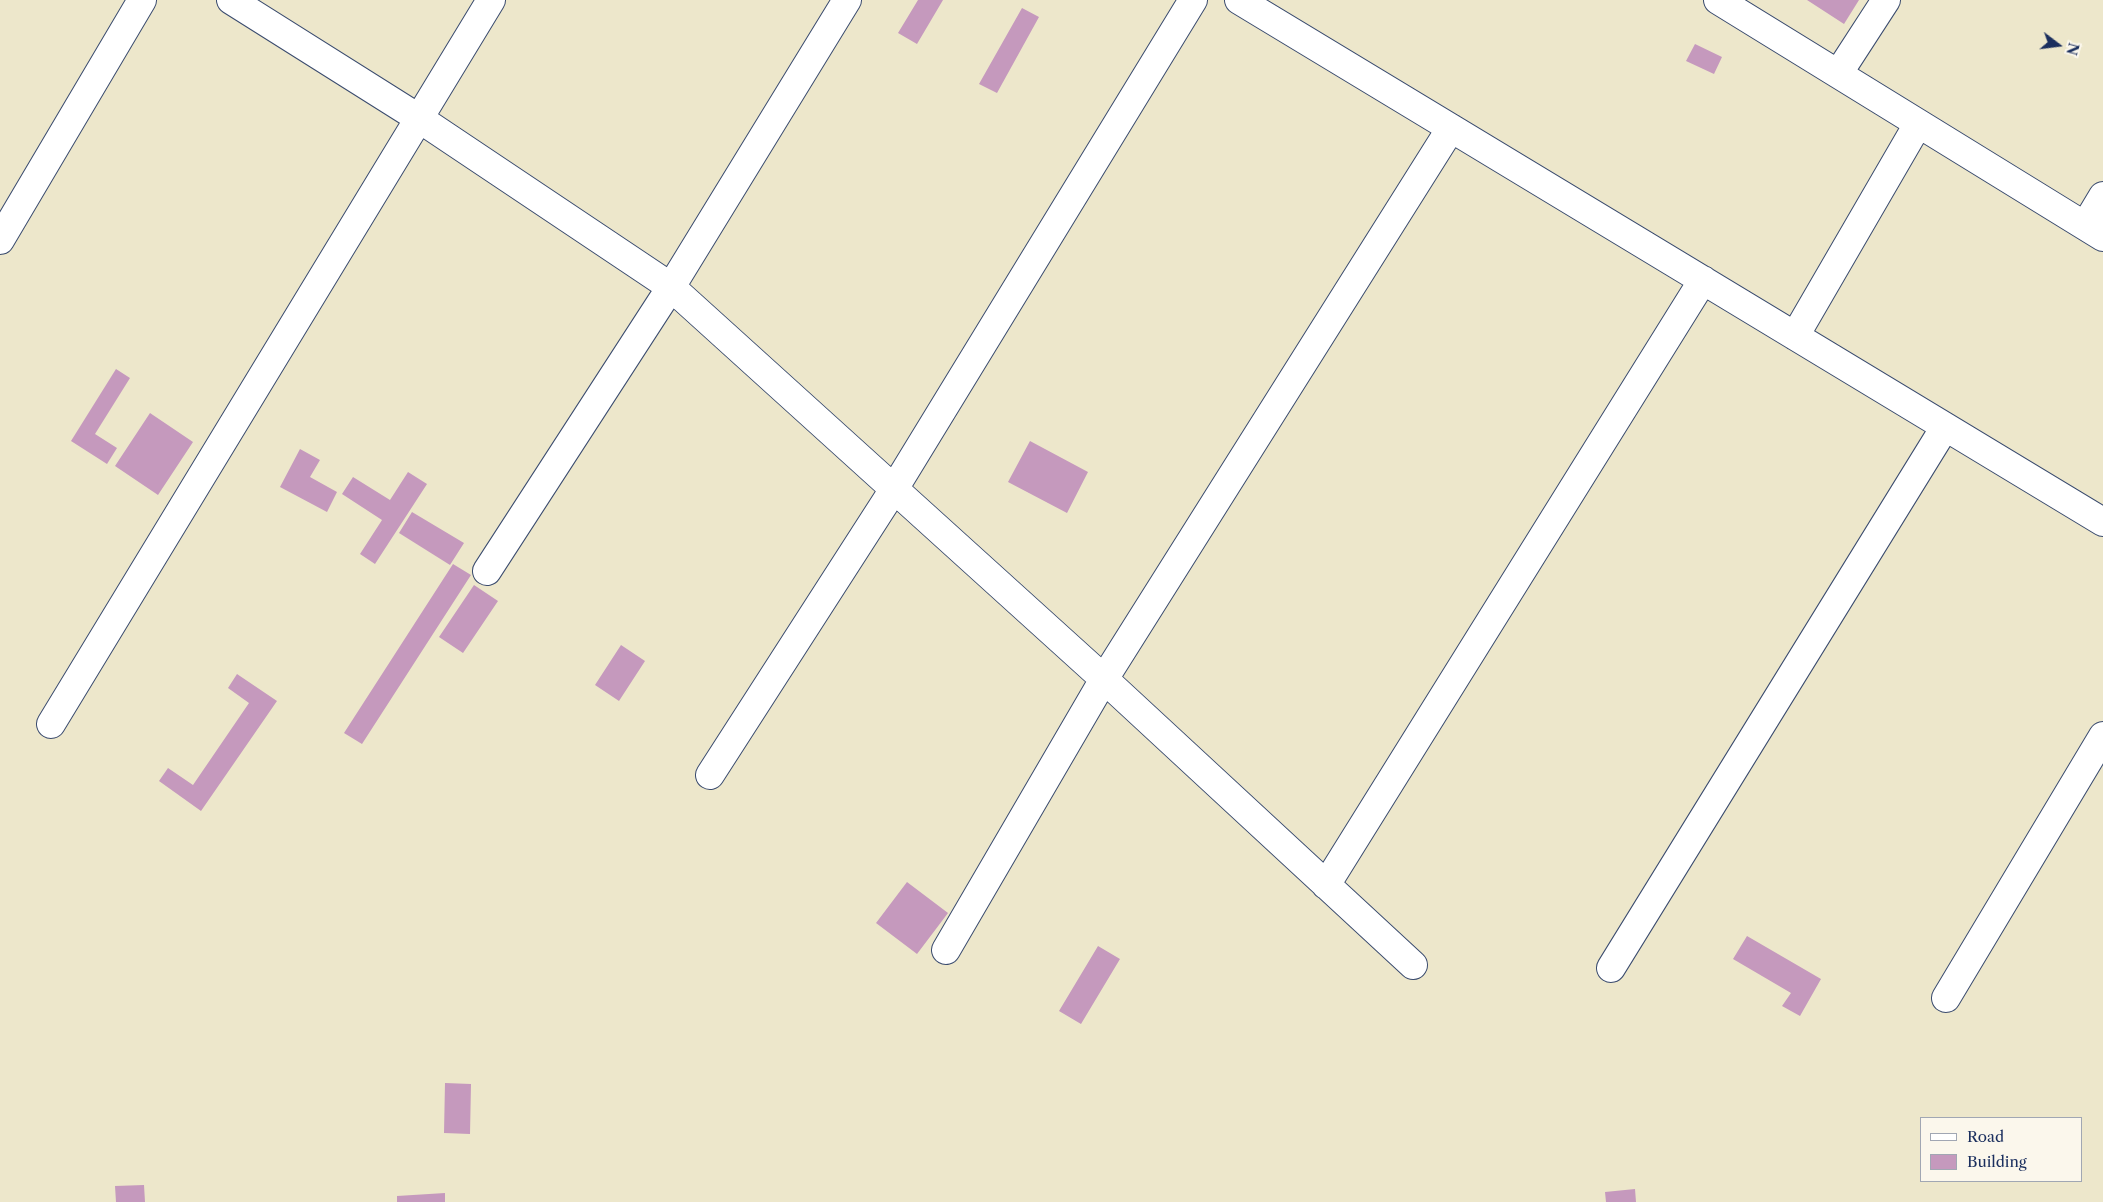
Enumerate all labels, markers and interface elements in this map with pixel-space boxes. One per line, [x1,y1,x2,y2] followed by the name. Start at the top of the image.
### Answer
[2033,20,2083,70] north arrow
[2062,41,2083,57] text: N
[1920,1117,2083,1182] legend
[1967,1127,2004,1146] text: Road
[1967,1152,2027,1171] text: Building

